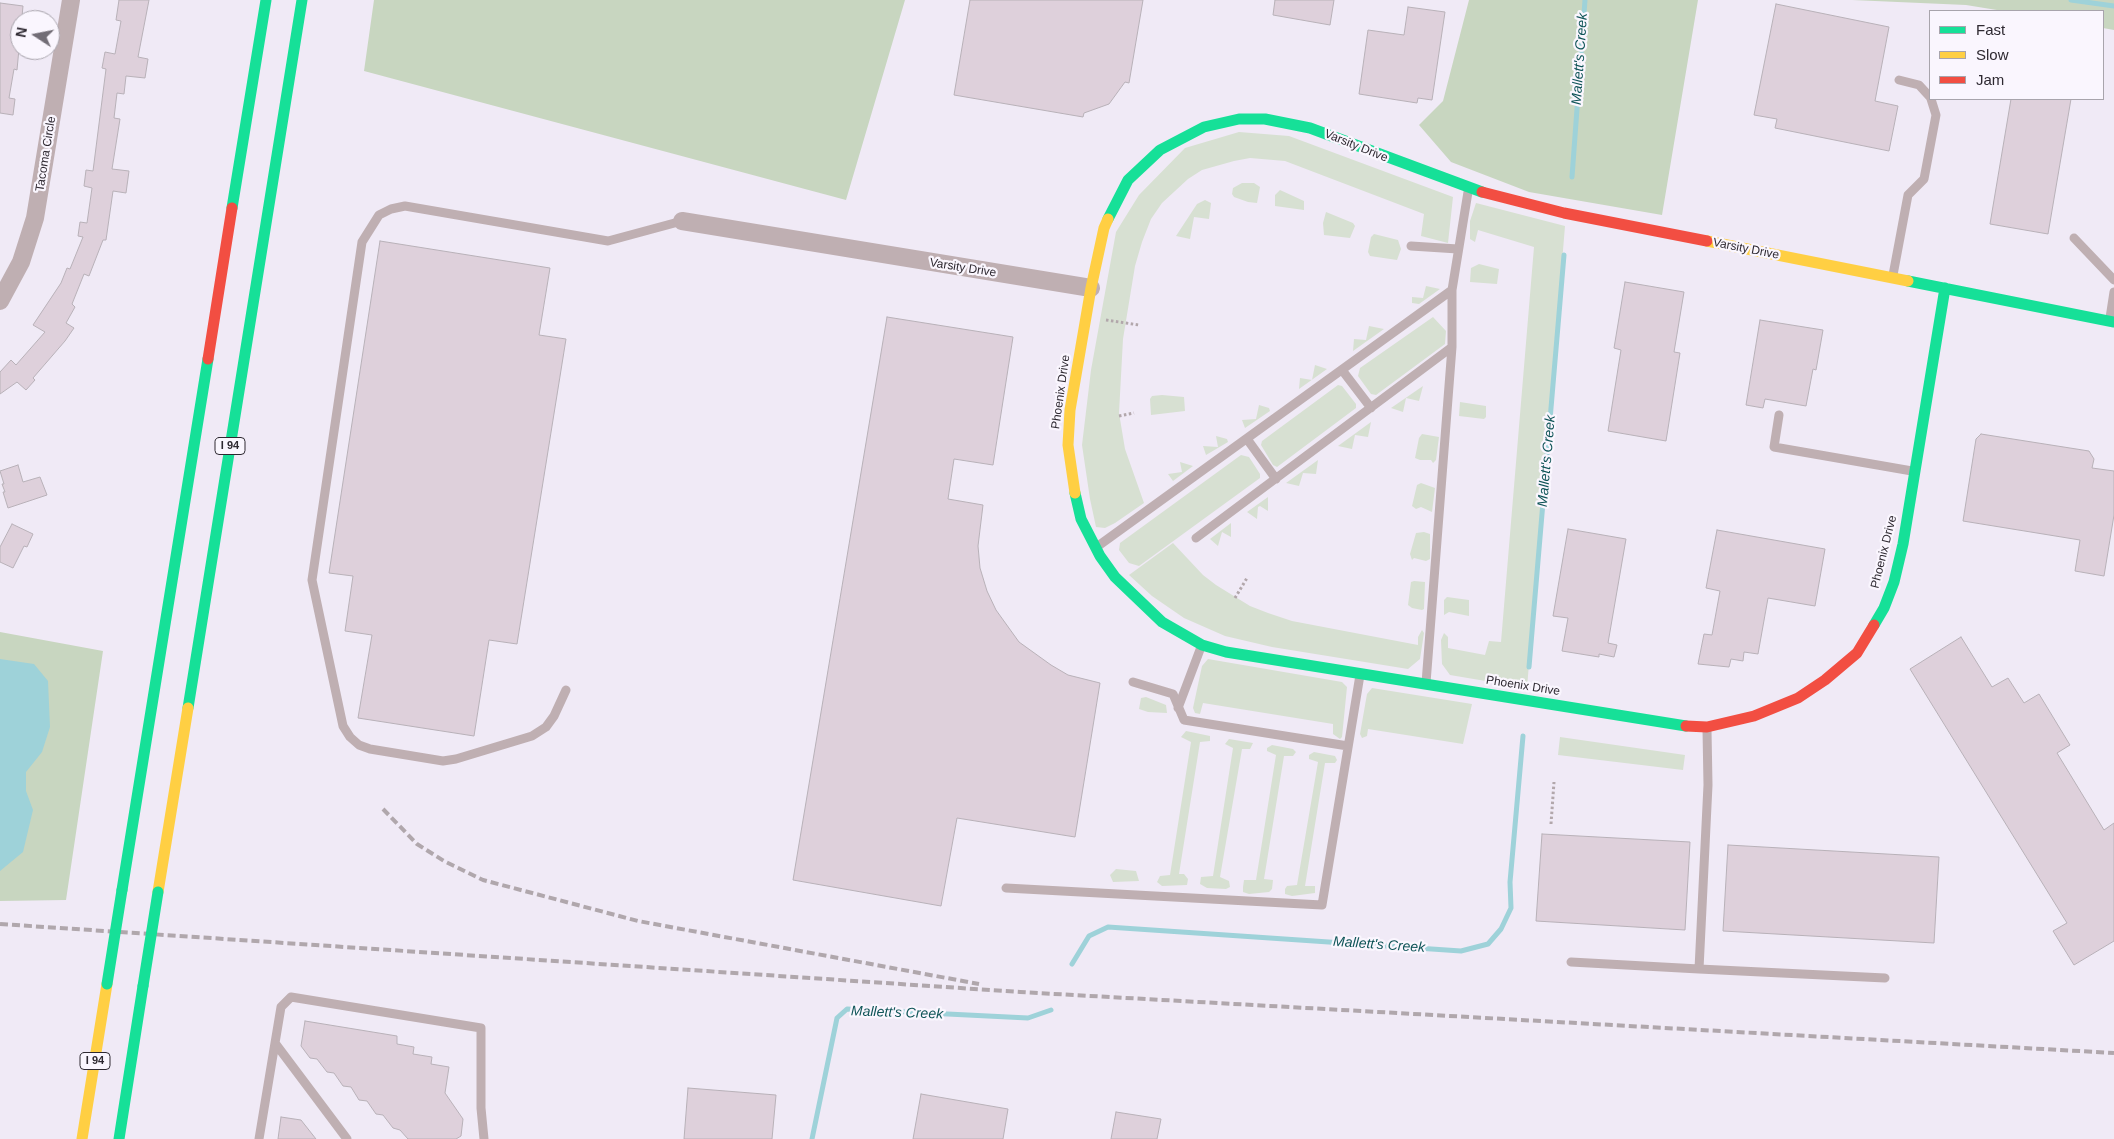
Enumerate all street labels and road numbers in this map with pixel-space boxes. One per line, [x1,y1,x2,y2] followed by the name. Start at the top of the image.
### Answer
[33,115,59,193] street label: Tacoma Circle
[1322,127,1390,165] street label: Varsity Drive
[1712,236,1780,262] street label: Varsity Drive
[929,256,997,280] street label: Varsity Drive
[1049,354,1073,430] street label: Phoenix Drive
[215,438,245,454] road number: I 94
[1868,514,1900,590] street label: Phoenix Drive
[1485,673,1561,699] street label: Phoenix Drive
[80,1052,110,1070] road number: I 94

